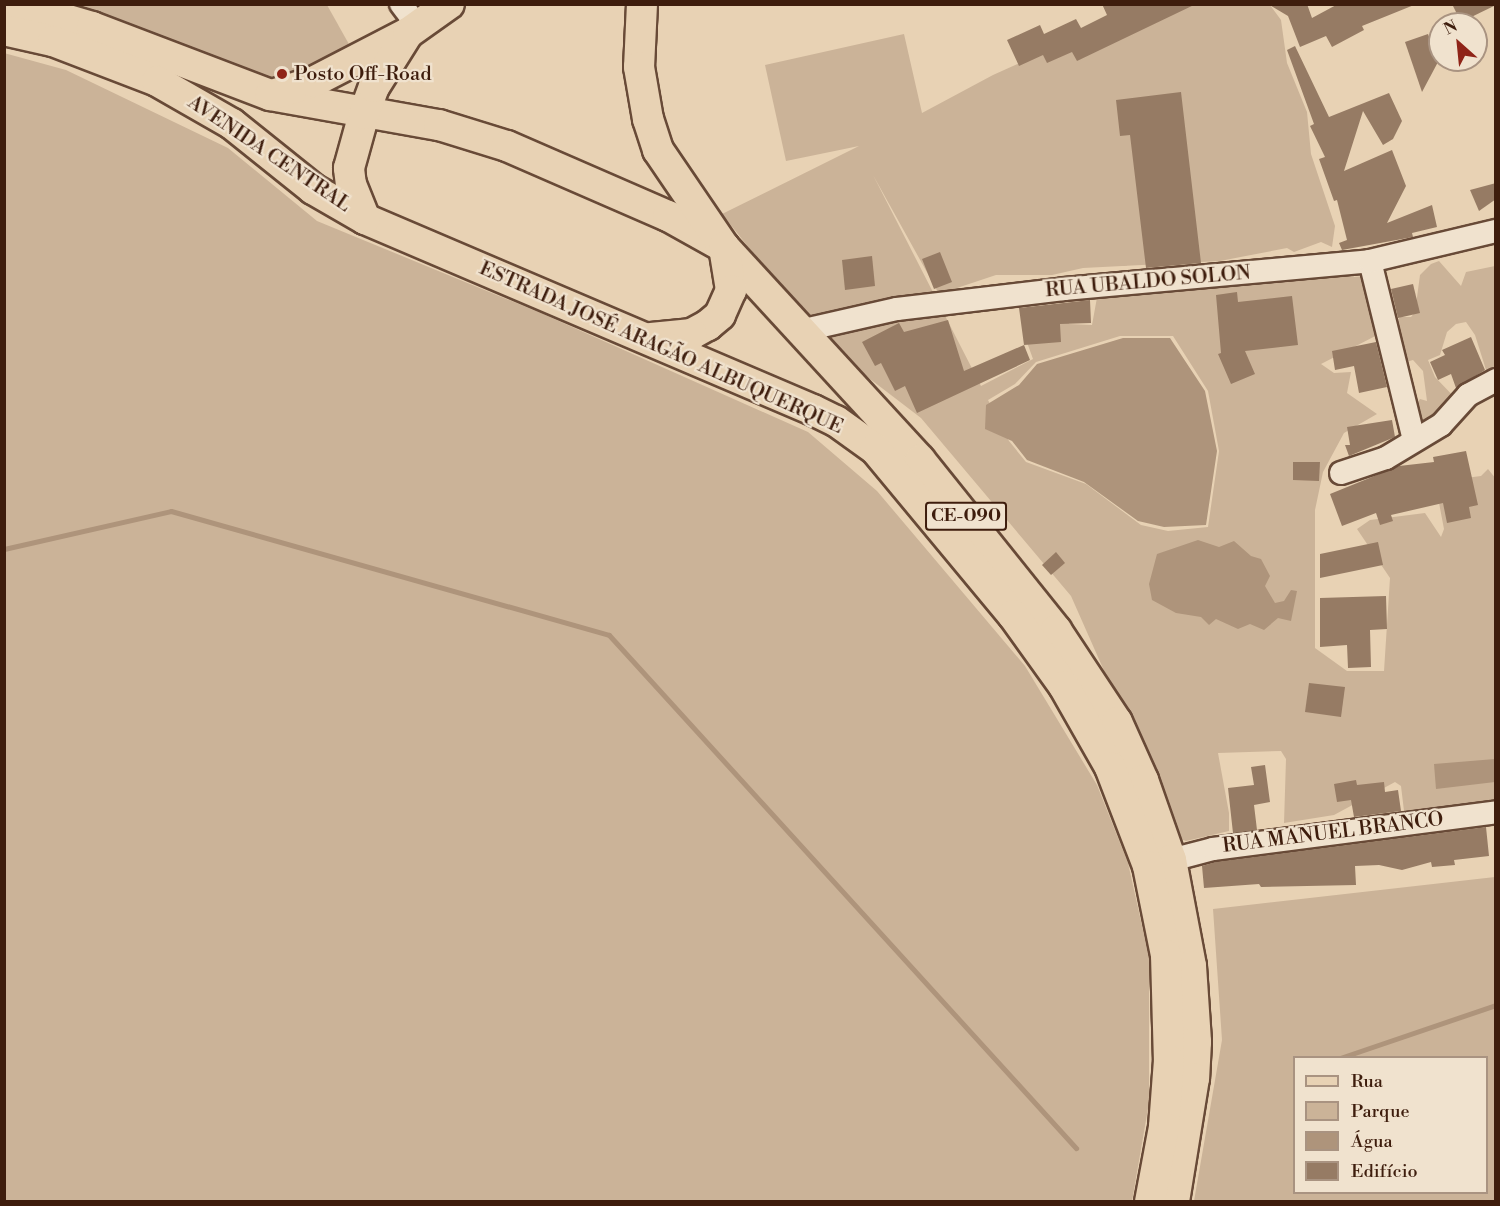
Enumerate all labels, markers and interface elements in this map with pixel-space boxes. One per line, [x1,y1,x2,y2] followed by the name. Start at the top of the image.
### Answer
[1428,12,1488,72] north arrow
[1441,16,1461,40] text: N
[294,62,432,86] place label: Posto Off-Road
[275,67,289,81] marker: Posto Off-Road
[183,91,355,217] street label: AVENIDA CENTRAL
[475,257,847,439] street label: ESTRADA JOSÉ ARAGÃO ALBUQUERQUE
[1044,261,1252,303] street label: RUA UBALDO SOLON
[924,501,1008,531] road number: CE-090
[1221,808,1445,858] street label: RUA MANUEL BRANCO
[1293,1056,1488,1194] legend
[1351,1070,1383,1093] text: Rua
[1351,1100,1410,1123] text: Parque
[1351,1130,1393,1153] text: Água
[1351,1160,1418,1183] text: Edifício

